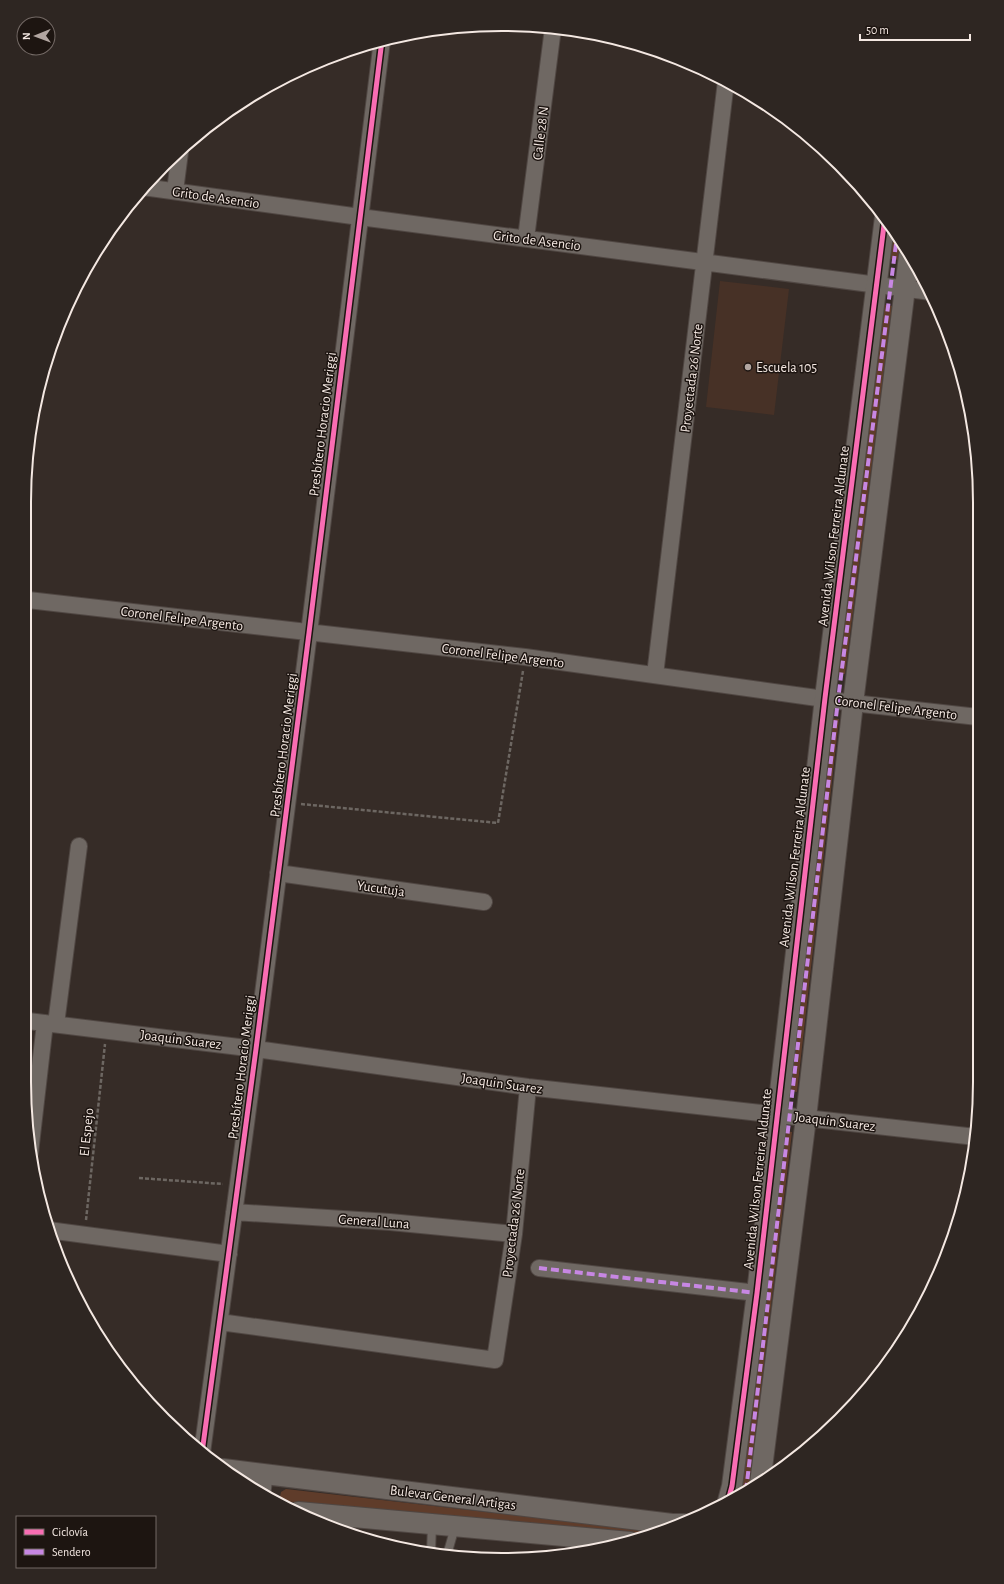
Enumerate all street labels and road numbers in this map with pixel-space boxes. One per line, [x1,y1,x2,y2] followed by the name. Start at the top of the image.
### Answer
[531,105,551,161] street label: Calle 28 N
[171,185,261,211] street label: Grito de Asencio
[492,229,582,253] street label: Grito de Asencio
[678,323,706,433] street label: Proyectada 26 Norte
[307,351,339,497] street label: Presbítero Horacio Meriggi
[816,445,852,627] street label: Avenida Wilson Ferreira Aldunate
[120,605,244,633] street label: Coronel Felipe Argento
[441,642,565,670] street label: Coronel Felipe Argento
[268,672,300,818] street label: Presbítero Horacio Meriggi
[834,694,958,722] street label: Coronel Felipe Argento
[777,766,813,948] street label: Avenida Wilson Ferreira Aldunate
[356,879,406,899] street label: Yucutuja
[226,994,258,1140] street label: Presbítero Horacio Meriggi
[140,1028,222,1052] street label: Joaquin Suarez
[461,1071,543,1097] street label: Joaquin Suarez
[742,1088,774,1270] street label: Avenida Wilson Ferreira Aldunate
[77,1107,97,1157] street label: El Espejo
[794,1110,876,1134] street label: Joaquin Suarez
[500,1168,528,1278] street label: Proyectada 26 Norte
[338,1213,411,1232] street label: General Luna
[389,1483,517,1513] street label: Bulevar General Artigas

